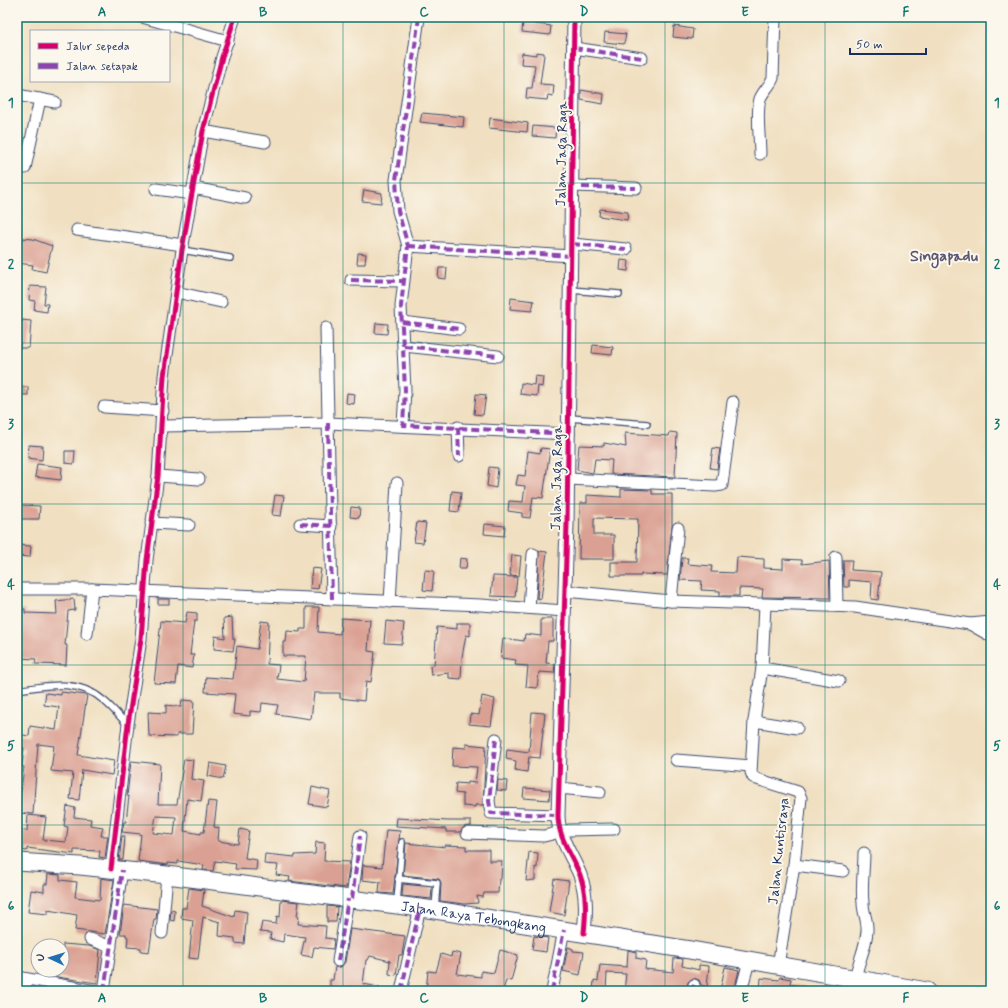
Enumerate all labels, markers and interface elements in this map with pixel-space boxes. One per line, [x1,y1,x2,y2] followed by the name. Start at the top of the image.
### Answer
[98,4,106,21] text: A
[259,4,268,21] text: B
[419,4,429,21] text: C
[580,4,589,21] text: D
[741,4,749,21] text: E
[903,4,910,21] text: F
[30,30,170,82] legend
[850,30,926,56] scale bar
[856,37,883,53] text: 50 m
[66,39,130,55] text: Jalur sepeda
[66,59,138,75] text: Jalan setapak
[8,95,14,112] text: 1
[994,95,1000,112] text: 1
[552,101,574,207] street label: Jalan Jaga Raga
[910,246,979,269] district label: Singapadu
[8,256,15,273] text: 2
[994,256,1001,273] text: 2
[8,416,14,433] text: 3
[994,416,1000,433] text: 3
[547,425,569,531] street label: Jalan Jaga Raga
[7,577,15,594] text: 4
[993,577,1001,594] text: 4
[7,738,15,755] text: 5
[993,738,1001,755] text: 5
[764,797,794,905] street label: Jalan Kuntisraya
[8,898,15,915] text: 6
[400,898,547,938] street label: Jalan Raya Tebongkang
[994,898,1001,915] text: 6
[30,938,70,978] north arrow
[34,953,48,961] text: U
[98,990,106,1007] text: A
[259,990,268,1007] text: B
[419,990,429,1007] text: C
[580,990,589,1007] text: D
[741,990,749,1007] text: E
[903,990,910,1007] text: F

